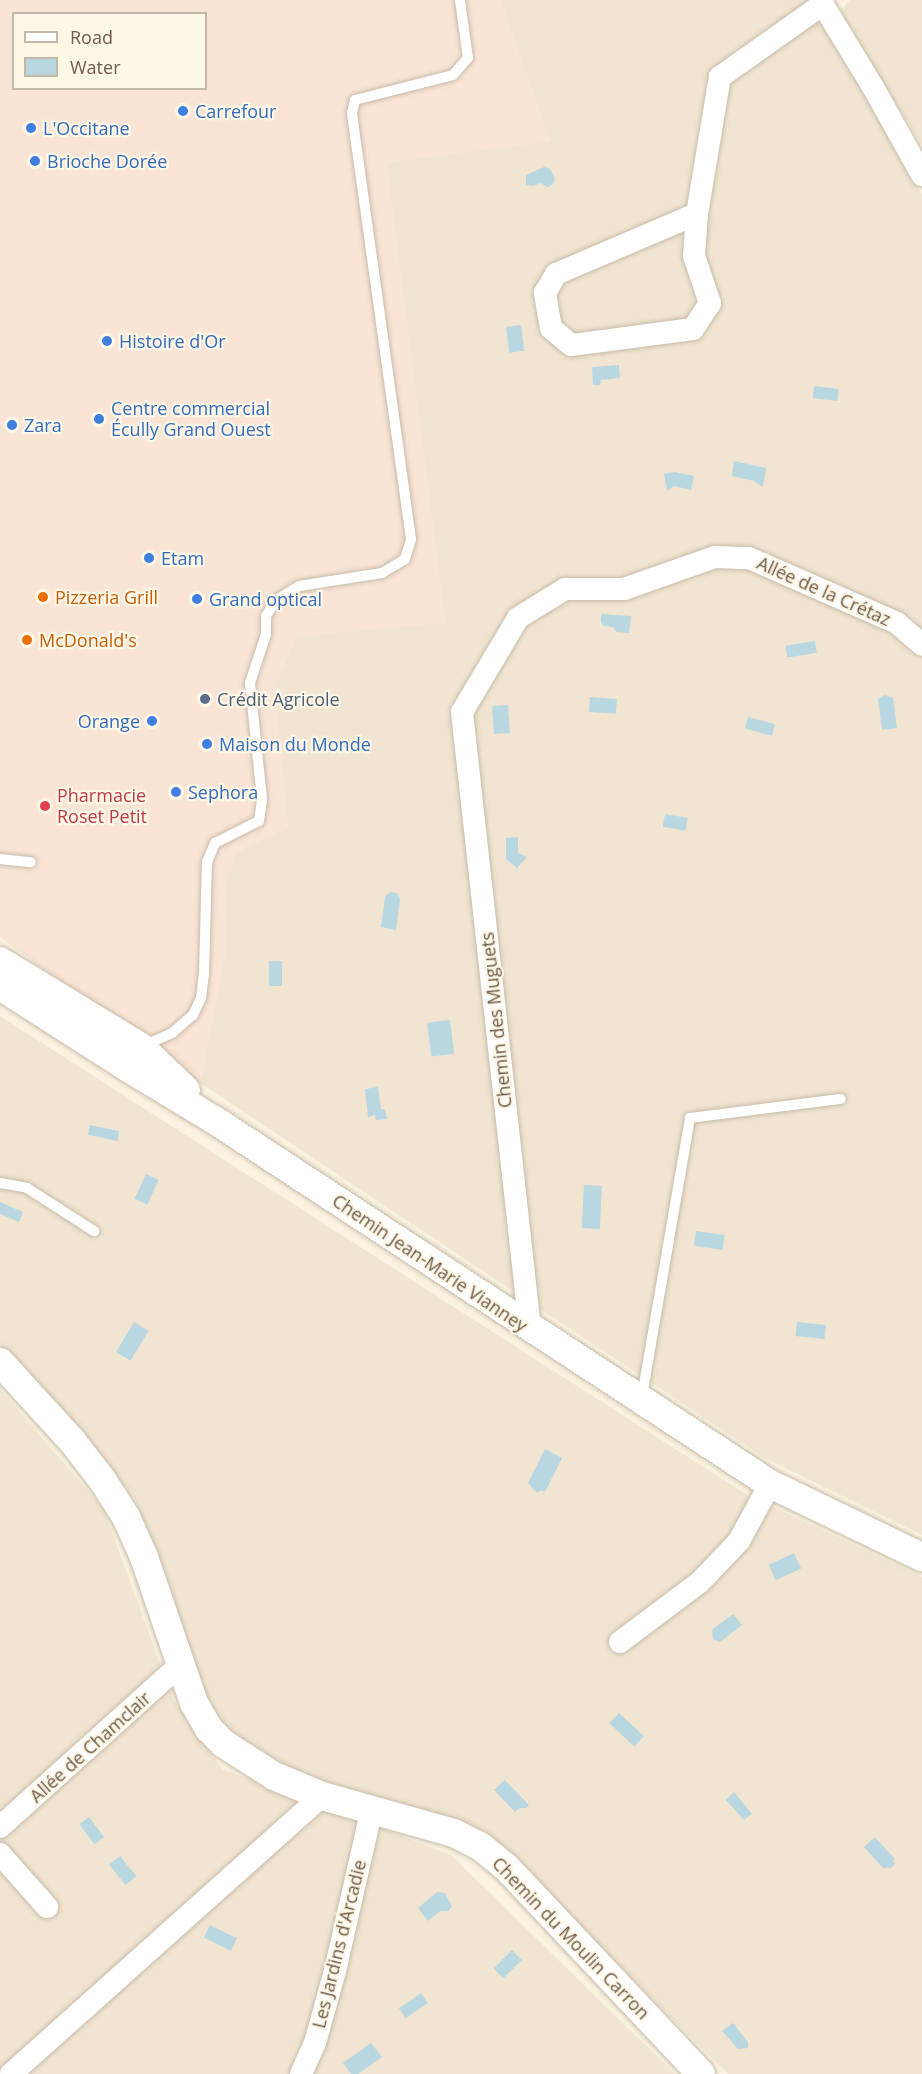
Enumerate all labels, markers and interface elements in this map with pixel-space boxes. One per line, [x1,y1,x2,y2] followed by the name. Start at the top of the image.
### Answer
[12,12,207,90] legend
[70,25,113,49] text: Road
[70,55,121,79] text: Water
[195,100,276,122] place label: Carrefour
[176,104,190,118] marker: Carrefour
[43,117,130,139] place label: L'Occitane
[24,121,38,135] marker: L'Occitane
[47,150,167,172] place label: Brioche Dorée
[28,154,42,168] marker: Brioche Dorée
[119,330,226,352] place label: Histoire d'Or
[100,334,114,348] marker: Histoire d'Or
[111,398,271,440] place label: Centre commercial Écully Grand Ouest
[92,412,106,426] marker: Centre commercial Écully Grand Ouest
[24,414,62,436] place label: Zara
[5,418,19,432] marker: Zara
[161,547,204,569] place label: Etam
[142,551,156,565] marker: Etam
[754,552,894,630] street label: Allée de la Crétaz
[55,586,158,608] place label: Pizzeria Grill
[209,588,322,610] place label: Grand optical
[36,590,50,604] marker: Pizzeria Grill
[190,592,204,606] marker: Grand optical
[39,629,137,651] place label: McDonald's
[20,633,34,647] marker: McDonald's
[217,688,340,710] place label: Crédit Agricole
[198,692,212,706] marker: Crédit Agricole
[78,710,140,732] place label: Orange
[145,714,159,728] marker: Orange
[219,733,371,755] place label: Maison du Monde
[200,737,214,751] marker: Maison du Monde
[188,781,258,803] place label: Sephora
[57,785,147,828] place label: Pharmacie Roset Petit
[169,785,183,799] marker: Sephora
[38,799,52,813] marker: Pharmacie Roset Petit
[476,931,516,1109] street label: Chemin des Muguets
[328,1190,532,1336] street label: Chemin Jean-Marie Vianney
[25,1687,155,1807] street label: Allée de Chamclair
[488,1852,654,2024] street label: Chemin du Moulin Carron
[308,1858,370,2030] street label: Les Jardins d'Arcadie

